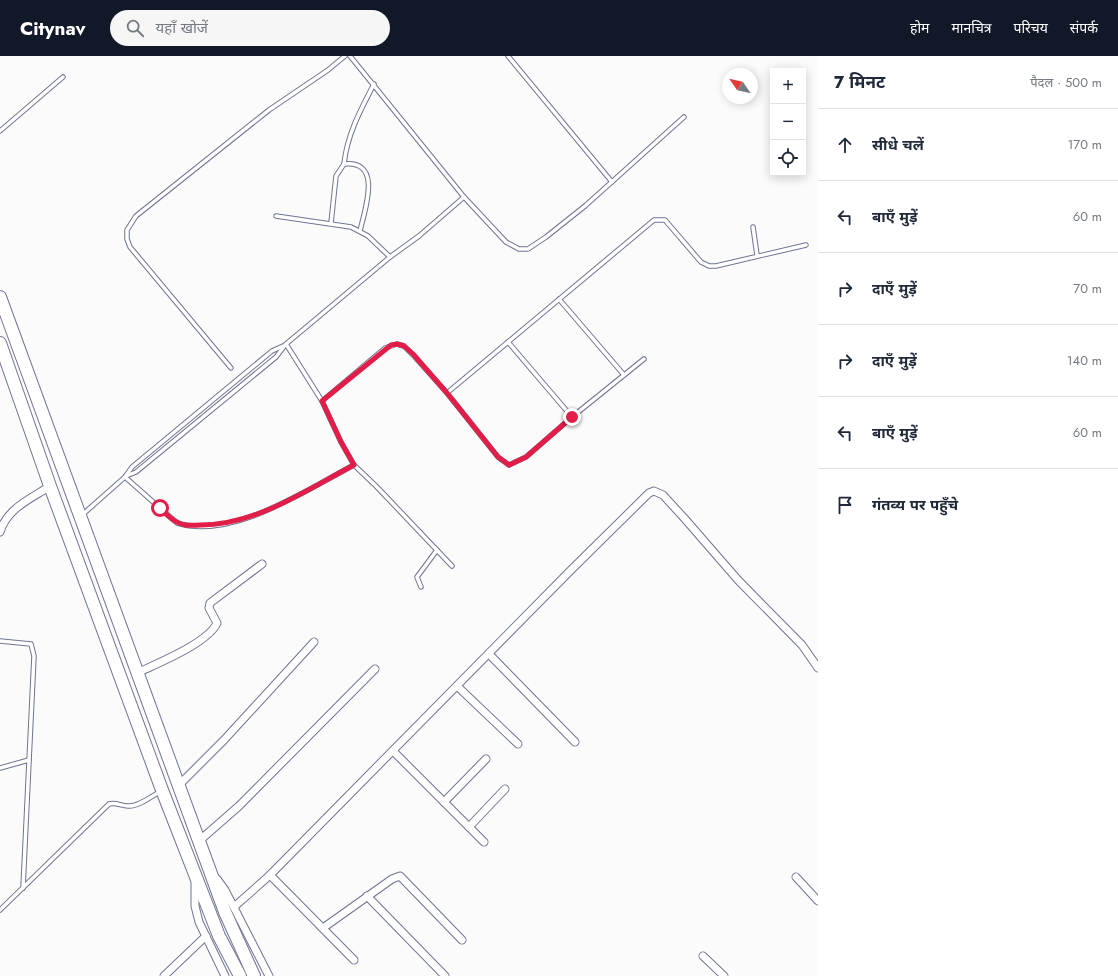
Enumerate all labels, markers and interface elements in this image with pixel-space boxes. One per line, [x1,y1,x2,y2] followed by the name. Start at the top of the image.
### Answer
[110,10,390,46] search box
[20,15,86,42] text: Citynav
[124,17,146,39] icon: search
[156,17,208,39] text: यहाँ खोजें
[910,18,929,38] text: होम
[951,18,992,38] text: मानचित्र
[1014,18,1048,38] text: परिचय
[1070,18,1098,38] text: संपर्क
[722,68,758,104] north arrow
[770,68,806,176] map controls
[770,68,806,104] button: +
[834,70,885,94] text: 7 मिनट
[1030,73,1102,92] text: पैदल · 500 m
[770,104,806,140] button: −
[834,134,856,156] icon: ahead
[872,134,924,156] text: सीधे चलें
[1067,135,1102,154] text: 170 m
[770,140,806,176] button: locate
[834,206,856,228] icon: left
[872,206,918,228] text: बाएँ मुड़ें
[1073,207,1102,226] text: 60 m
[834,278,856,300] icon: right
[872,278,917,300] text: दाएँ मुड़ें
[1073,279,1102,298] text: 70 m
[834,350,856,372] icon: right
[872,350,917,372] text: दाएँ मुड़ें
[1067,351,1102,370] text: 140 m
[563,408,581,426] route end
[834,422,856,444] icon: left
[872,422,918,444] text: बाएँ मुड़ें
[1073,423,1102,442] text: 60 m
[834,494,856,516] icon: arrive
[872,494,958,516] text: गंतव्य पर पहुँचे
[151,499,169,517] route start

